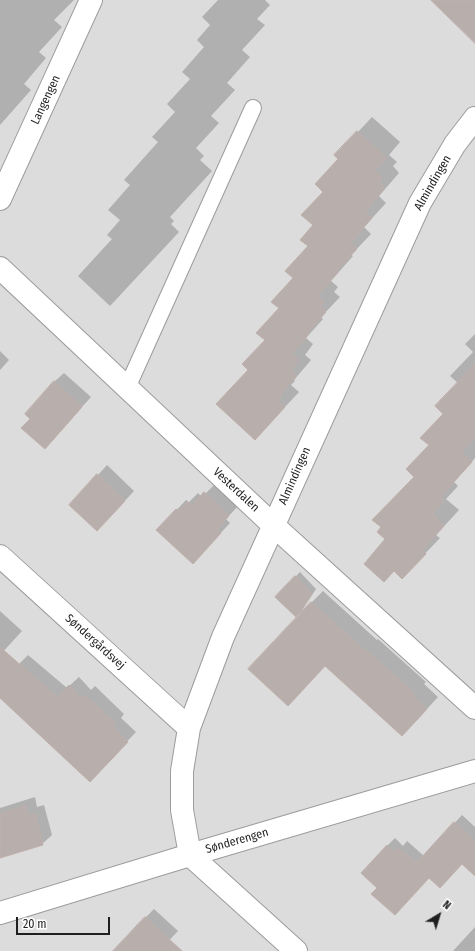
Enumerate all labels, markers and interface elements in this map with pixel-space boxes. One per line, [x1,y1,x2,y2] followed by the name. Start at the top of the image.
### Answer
[28,73,64,127] street label: Langengen
[411,153,455,213] street label: Almindingen
[276,445,314,507] street label: Almindingen
[210,465,262,515] street label: Vesterdalen
[62,611,128,673] street label: Søndergårdsvej
[204,825,270,857] street label: Sønderengen
[419,895,459,935] north arrow
[440,898,453,912] text: N
[18,909,112,935] scale bar
[23,917,47,931] text: 20 m

